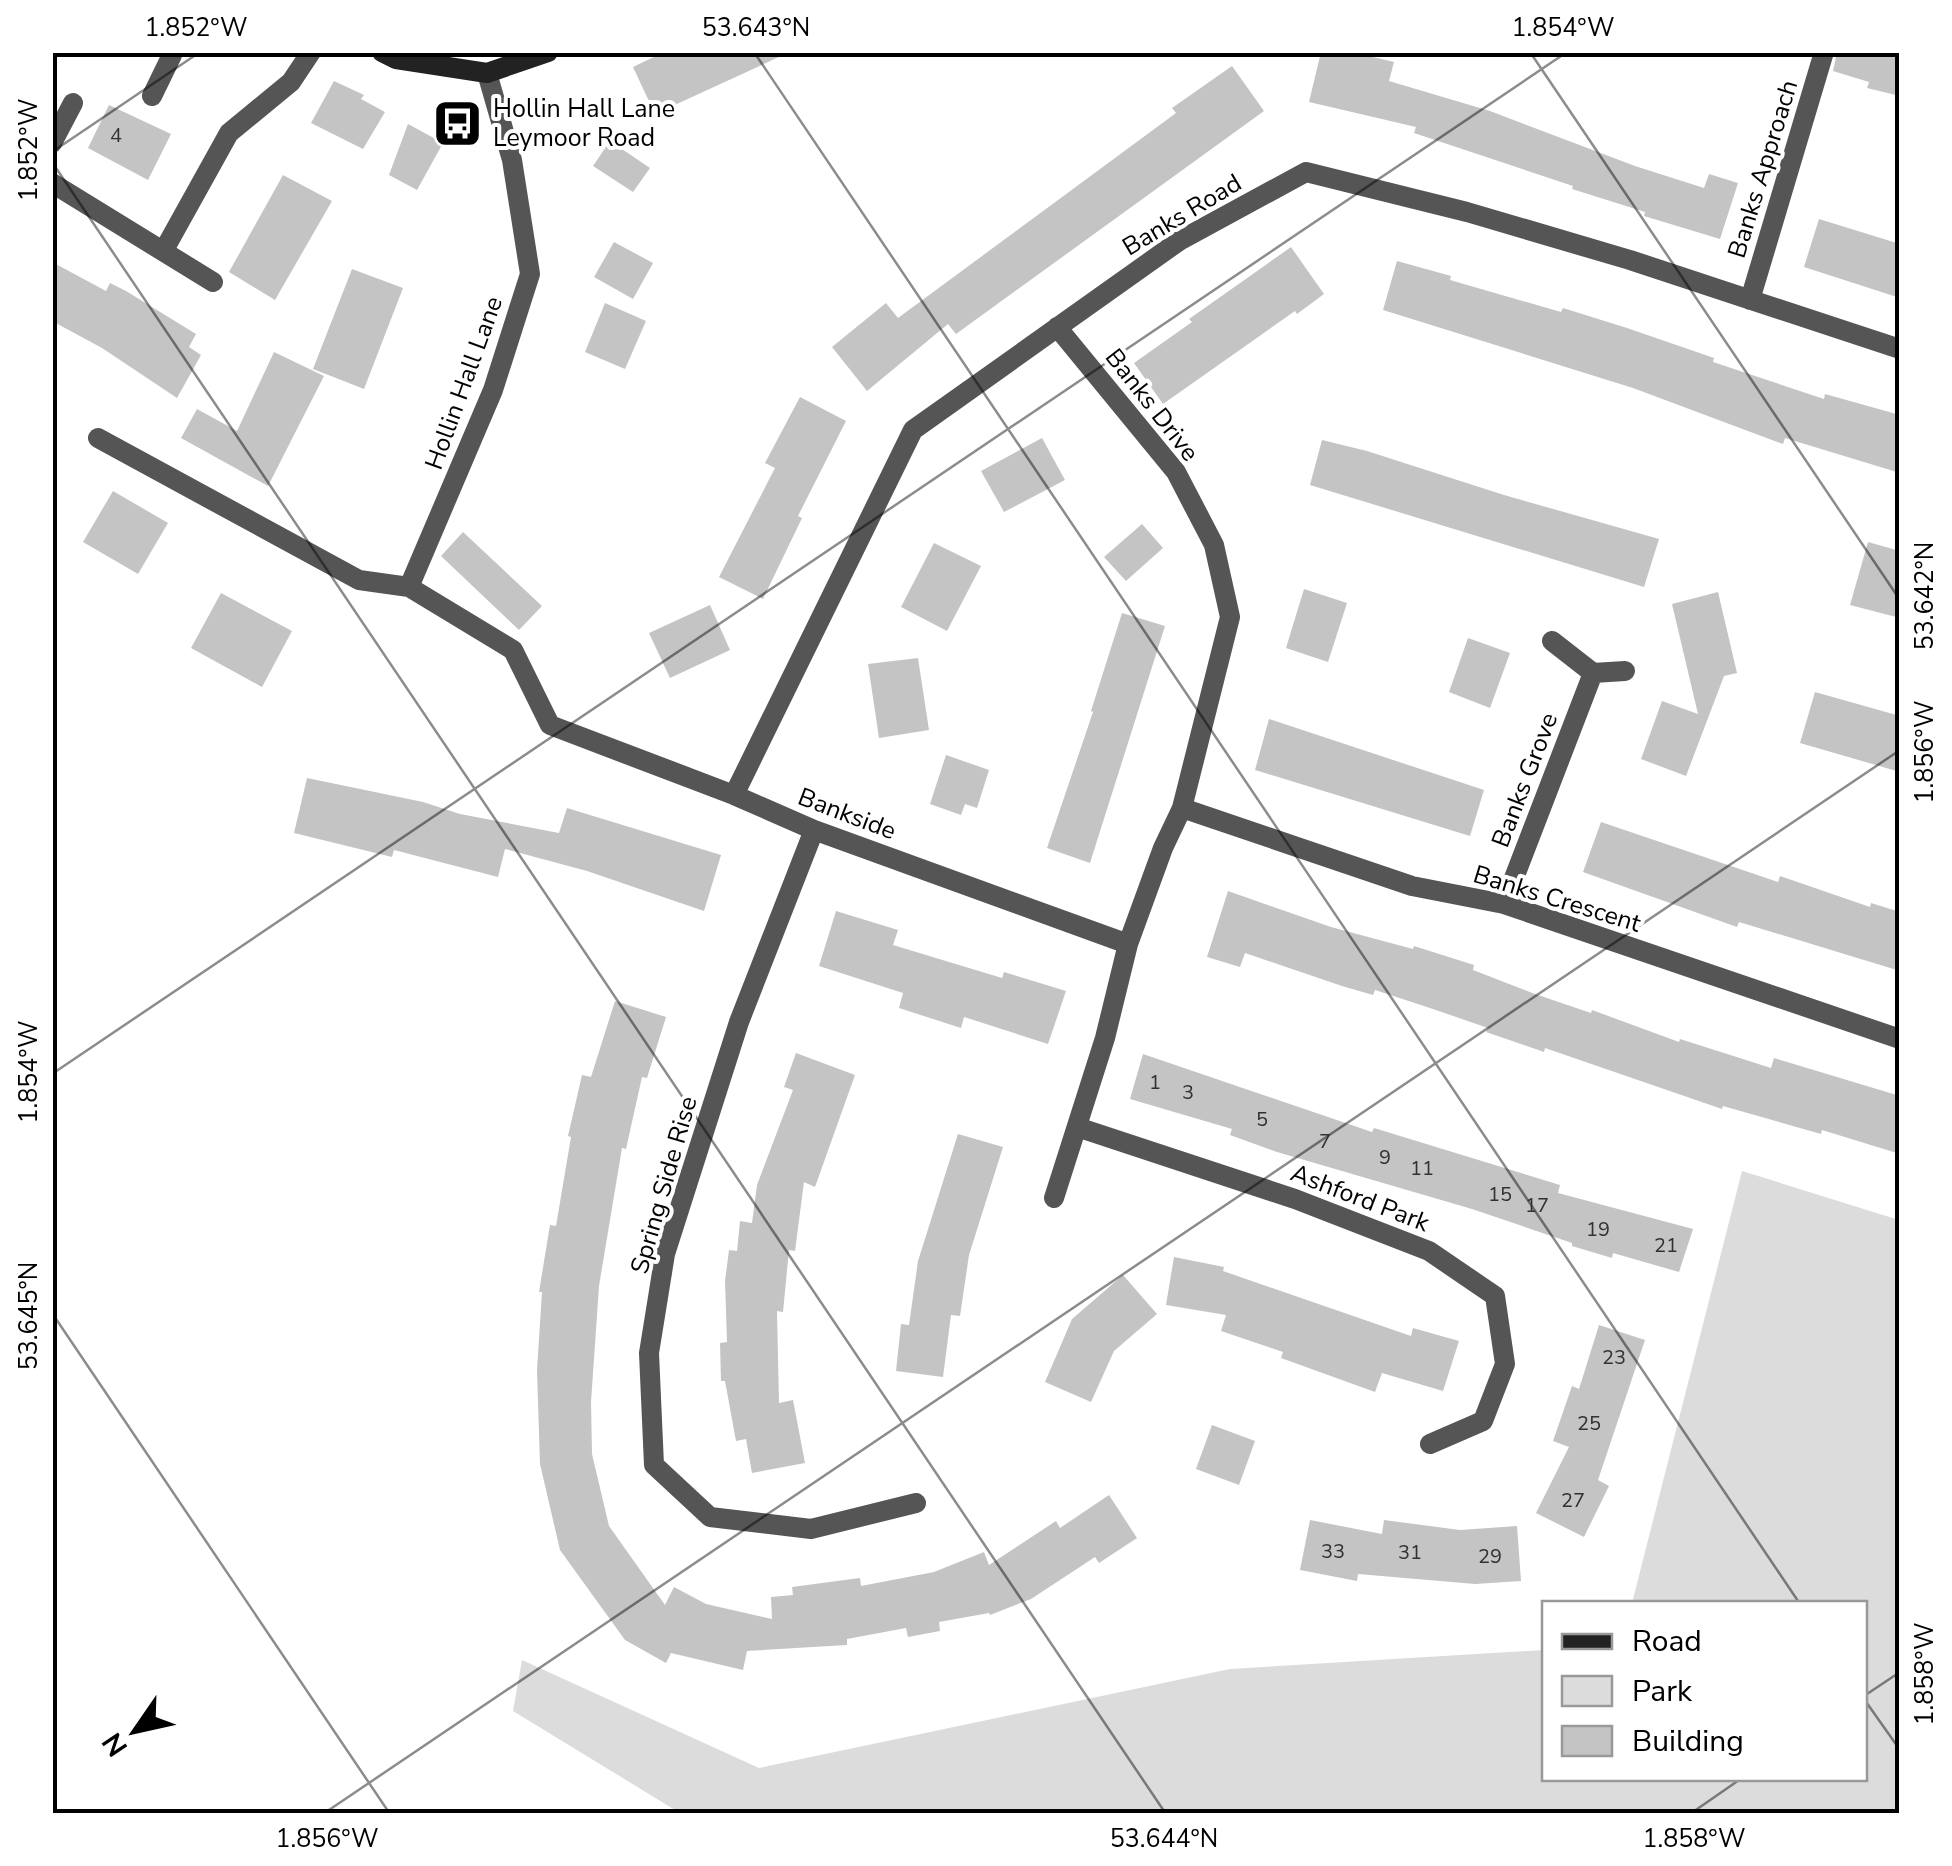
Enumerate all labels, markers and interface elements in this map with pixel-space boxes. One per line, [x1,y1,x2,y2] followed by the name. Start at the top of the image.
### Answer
[145,11,247,45] text: 1.852°W
[702,11,810,45] text: 53.643°N
[1512,11,1614,45] text: 1.854°W
[1720,76,1806,262] street label: Banks Approach
[493,92,675,155] place label: Hollin Hall Lane Leymoor Road
[432,97,484,149] bus stop icon: Hollin Hall Lane Leymoor Road
[12,99,46,201] text: 1.852°W
[110,122,122,149] house number: 4
[1116,166,1248,264] street label: Banks Road
[417,292,511,474] street label: Hollin Hall Lane
[1097,342,1207,468] street label: Banks Drive
[1908,542,1942,650] text: 53.642°N
[1908,701,1942,803] text: 1.856°W
[1484,708,1566,852] street label: Banks Grove
[793,780,901,848] street label: Bankside
[1469,857,1645,941] street label: Banks Crescent
[12,1021,46,1123] text: 1.854°W
[1149,1069,1161,1096] house number: 1
[1182,1079,1194,1106] house number: 3
[622,1092,706,1278] street label: Spring Side Rise
[1256,1106,1268,1133] house number: 5
[1319,1128,1331,1155] house number: 7
[1379,1144,1391,1171] house number: 9
[1410,1155,1434,1182] house number: 11
[1286,1156,1435,1240] street label: Ashford Park
[1488,1181,1512,1208] house number: 15
[1525,1192,1549,1219] house number: 17
[1586,1216,1610,1243] house number: 19
[1654,1232,1678,1259] house number: 21
[12,1262,46,1370] text: 53.645°N
[1602,1344,1626,1371] house number: 23
[1577,1410,1601,1437] house number: 25
[1561,1487,1585,1514] house number: 27
[1321,1538,1345,1565] house number: 33
[1398,1539,1422,1566] house number: 31
[1478,1543,1502,1570] house number: 29
[1542,1601,1867,1781] legend
[1632,1621,1702,1662] text: Road
[1908,1623,1942,1725] text: 1.858°W
[1632,1671,1693,1712] text: Park
[85,1681,185,1781] north arrow
[1632,1721,1744,1762] text: Building
[93,1725,137,1764] text: N
[276,1822,378,1856] text: 1.856°W
[1110,1822,1218,1856] text: 53.644°N
[1643,1822,1745,1856] text: 1.858°W

